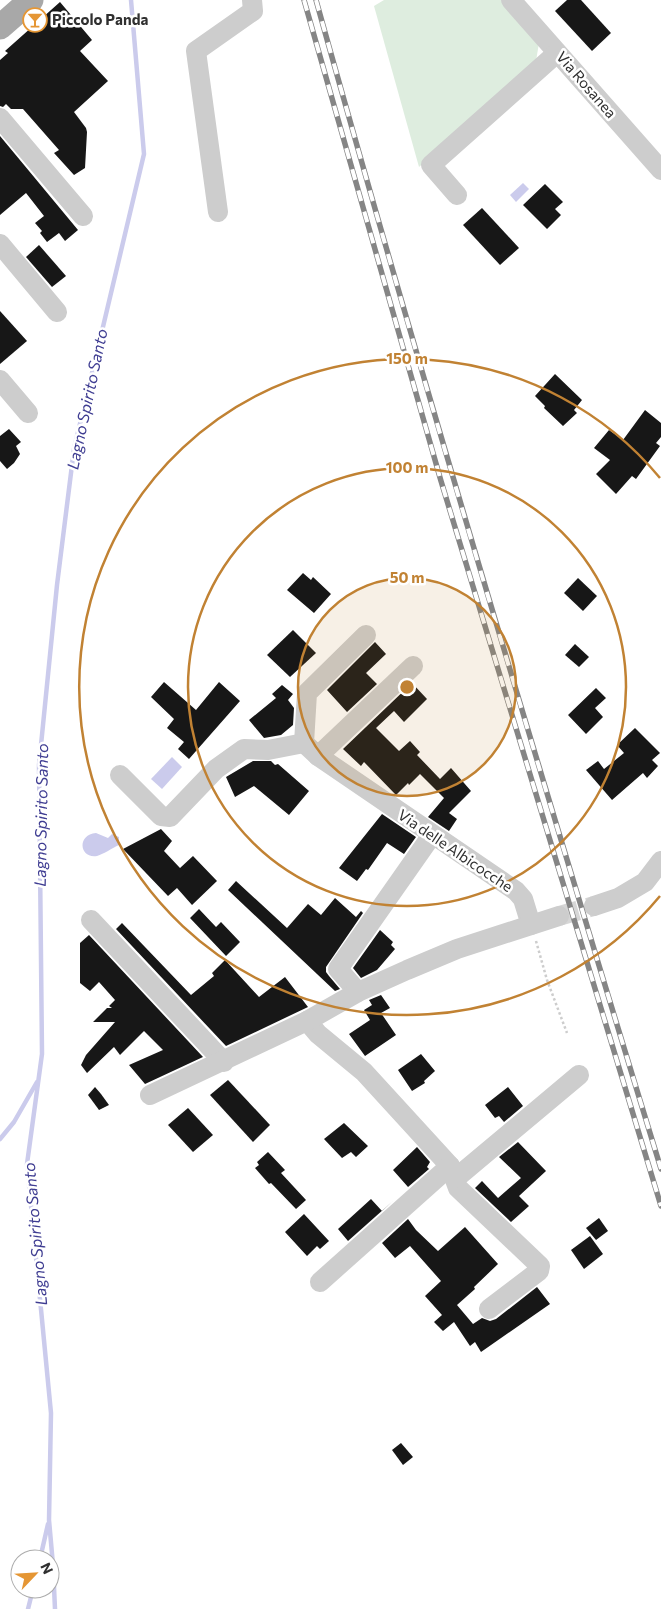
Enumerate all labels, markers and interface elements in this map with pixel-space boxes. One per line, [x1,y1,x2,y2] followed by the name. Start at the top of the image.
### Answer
[22,7,48,33] bar icon: Piccolo Panda
[52,10,148,28] place label: Piccolo Panda
[553,47,621,121] street label: Via Rosanea
[62,327,111,471] water label: Lagno Spirito Santo
[386,349,428,367] text: 150 m
[386,458,428,476] text: 100 m
[390,568,424,586] text: 50 m
[398,678,416,696] centre of rings
[30,743,51,887] water label: Lagno Spirito Santo
[395,805,516,895] street label: Via delle Albicocche
[19,1162,50,1306] water label: Lagno Spirito Santo
[10,1549,60,1599] north arrow
[37,1560,57,1577] text: N

